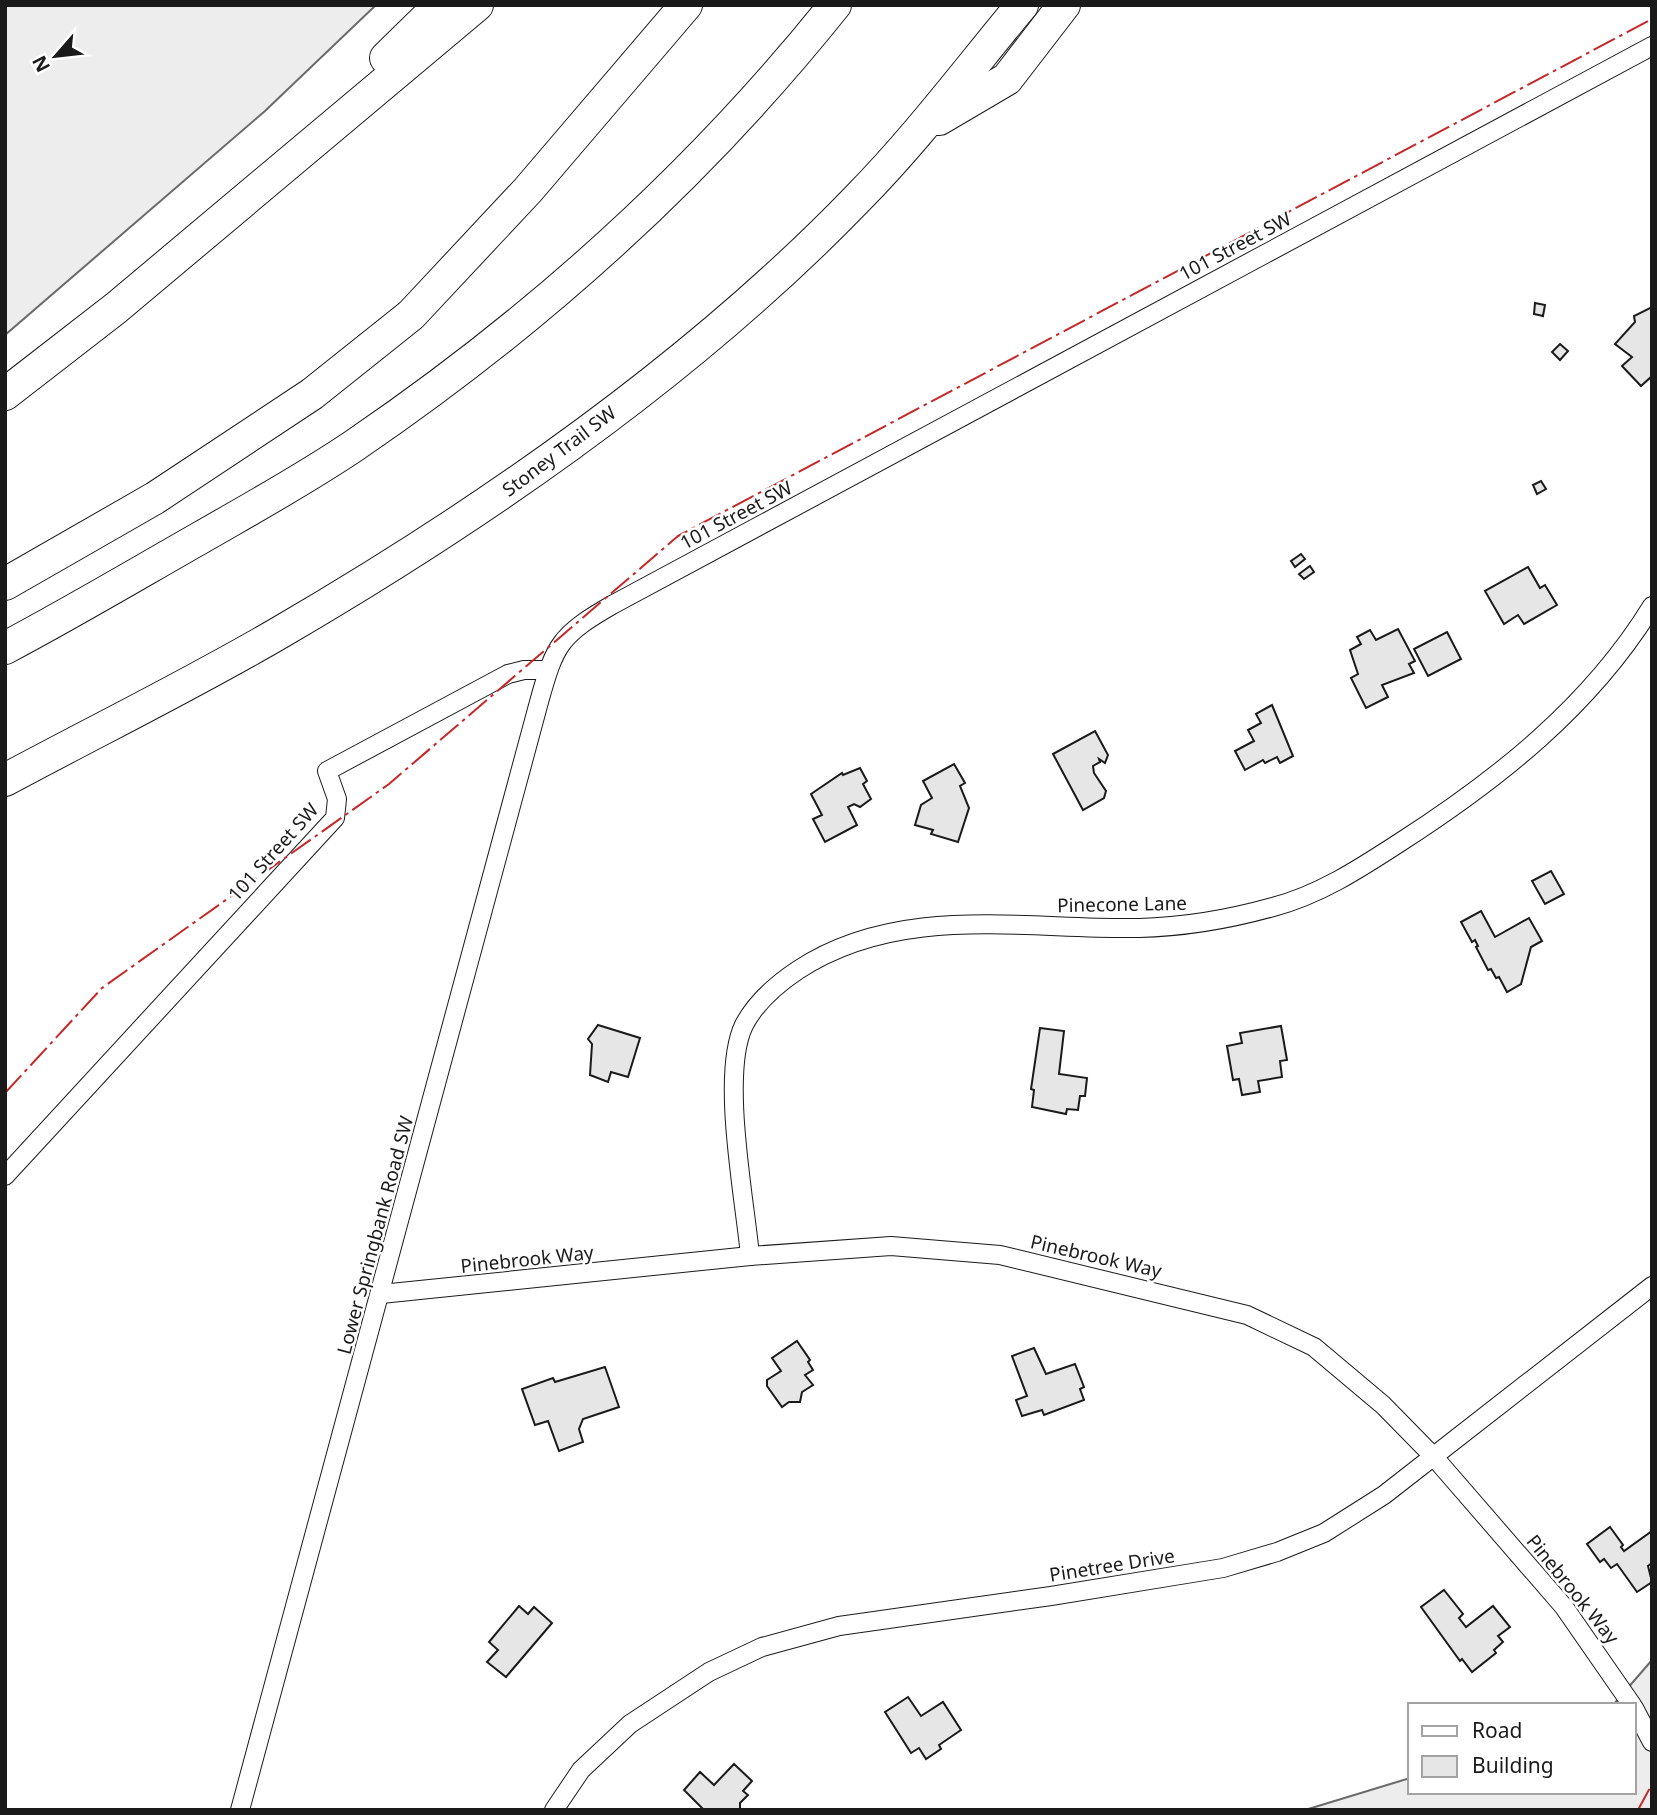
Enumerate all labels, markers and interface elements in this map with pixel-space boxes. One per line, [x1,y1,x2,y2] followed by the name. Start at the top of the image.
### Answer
[21,21,91,91] north arrow
[26,51,56,77] text: N
[1174,205,1296,287] street label: 101 Street SW
[497,399,621,502] street label: Stoney Trail SW
[675,474,797,556] street label: 101 Street SW
[222,797,324,907] street label: 101 Street SW
[1057,890,1187,918] street label: Pinecone Lane
[331,1113,419,1357] street label: Lower Springbank Road SW
[1028,1228,1164,1284] street label: Pinebrook Way
[459,1239,595,1279] street label: Pinebrook Way
[1521,1529,1625,1649] street label: Pinebrook Way
[1047,1542,1177,1588] street label: Pinetree Drive
[1408,1703,1636,1794] legend
[1472,1716,1522,1744] text: Road
[1472,1751,1554,1779] text: Building

